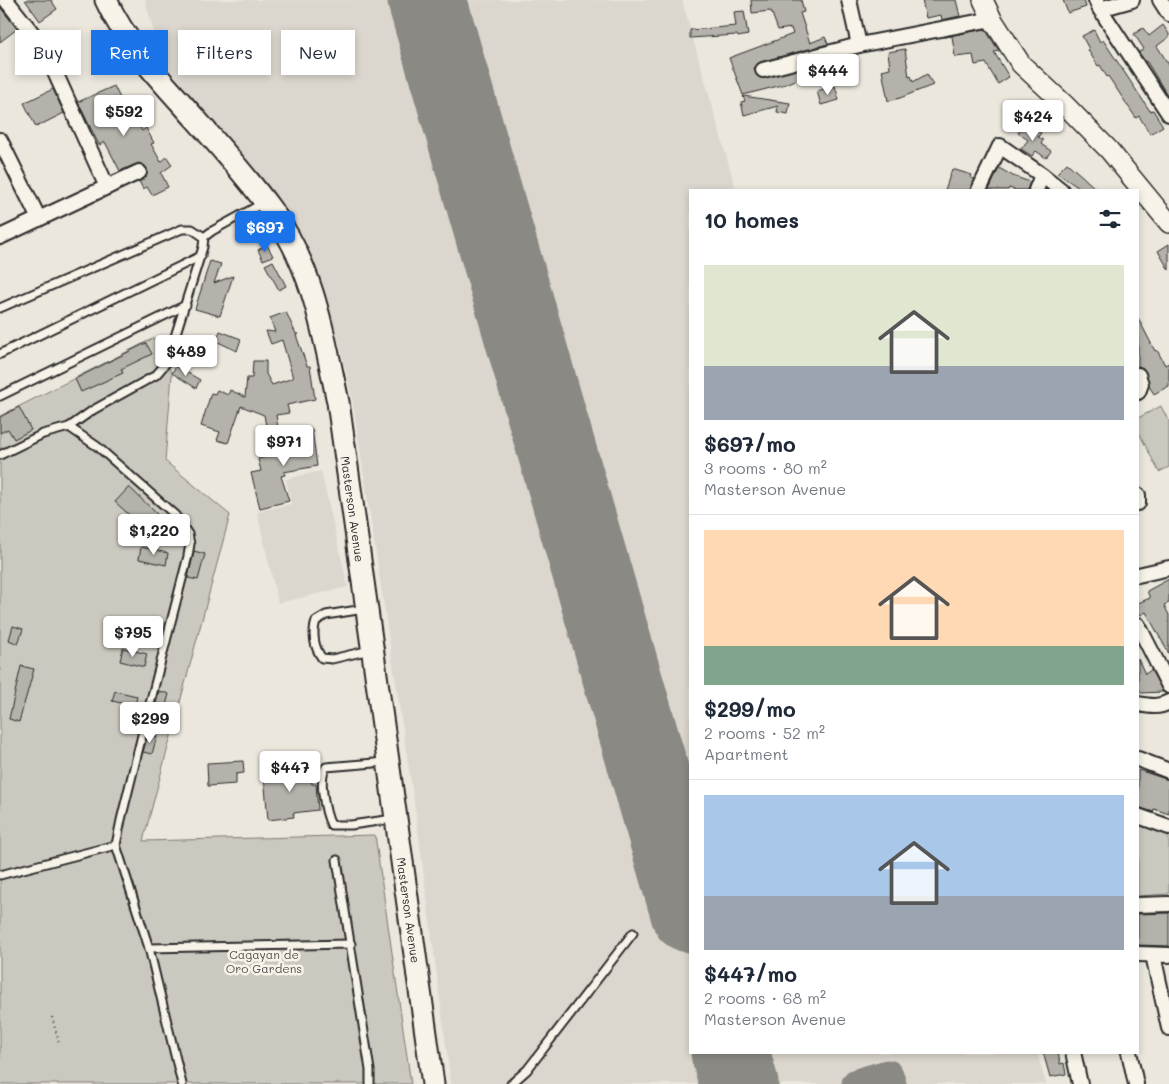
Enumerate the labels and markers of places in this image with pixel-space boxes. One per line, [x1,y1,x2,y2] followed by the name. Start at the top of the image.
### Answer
[798,54,858,96] pin: $444
[94,94,154,137] pin: $592
[1003,100,1063,142] pin: $424
[235,210,295,253] pin: $697
[156,334,216,377] pin: $489
[254,424,314,467] pin: $971
[113,514,195,556] pin: $1,220
[103,616,163,658] pin: $795
[120,702,180,744] pin: $299
[260,750,320,793] pin: $447

